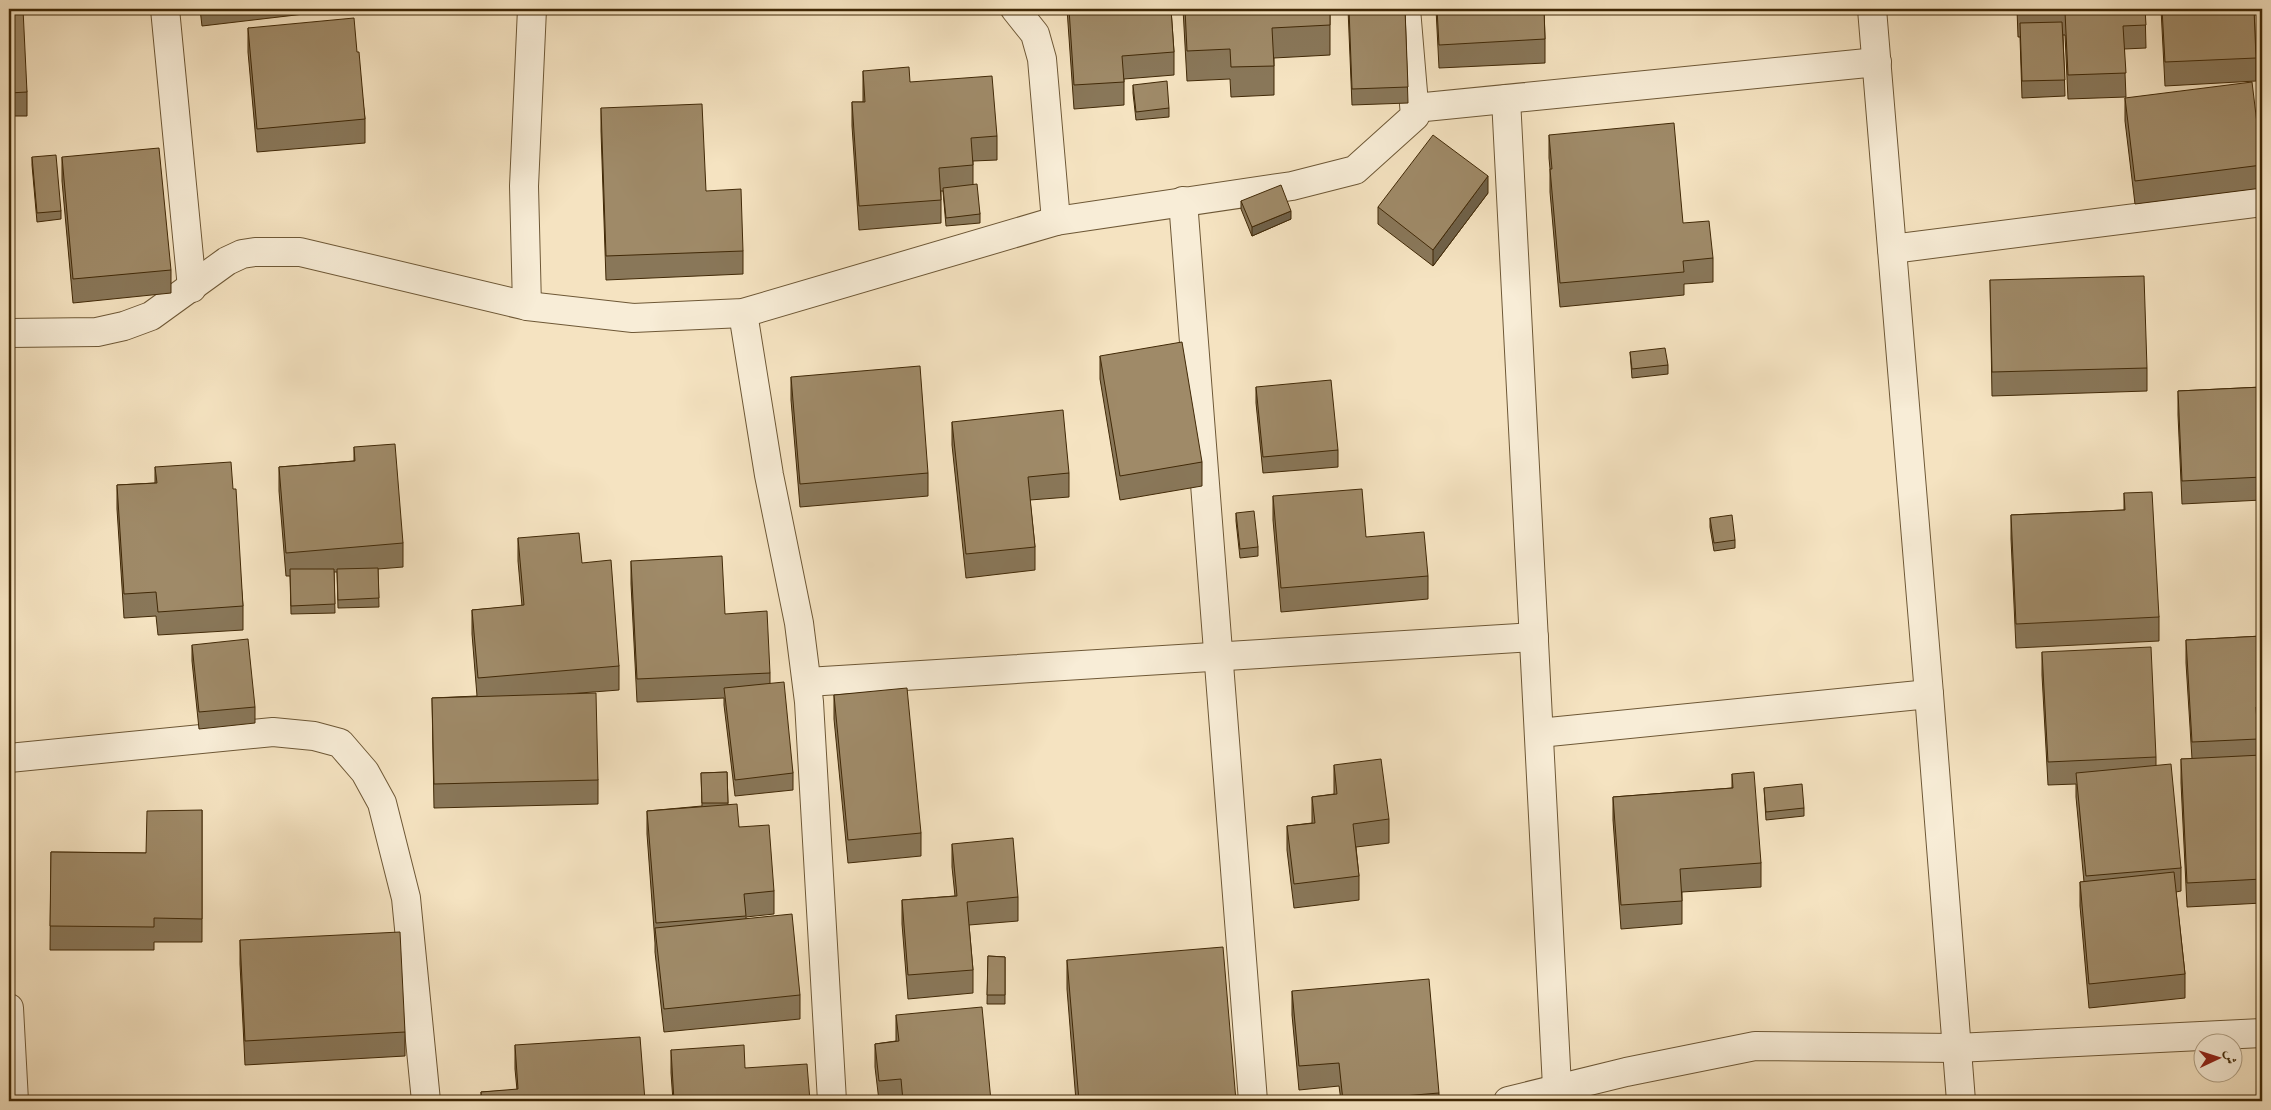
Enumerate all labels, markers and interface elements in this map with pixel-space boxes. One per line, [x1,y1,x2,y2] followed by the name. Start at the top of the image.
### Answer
[2194,1032,2244,1082] north arrow
[2221,1050,2240,1065] text: ش

